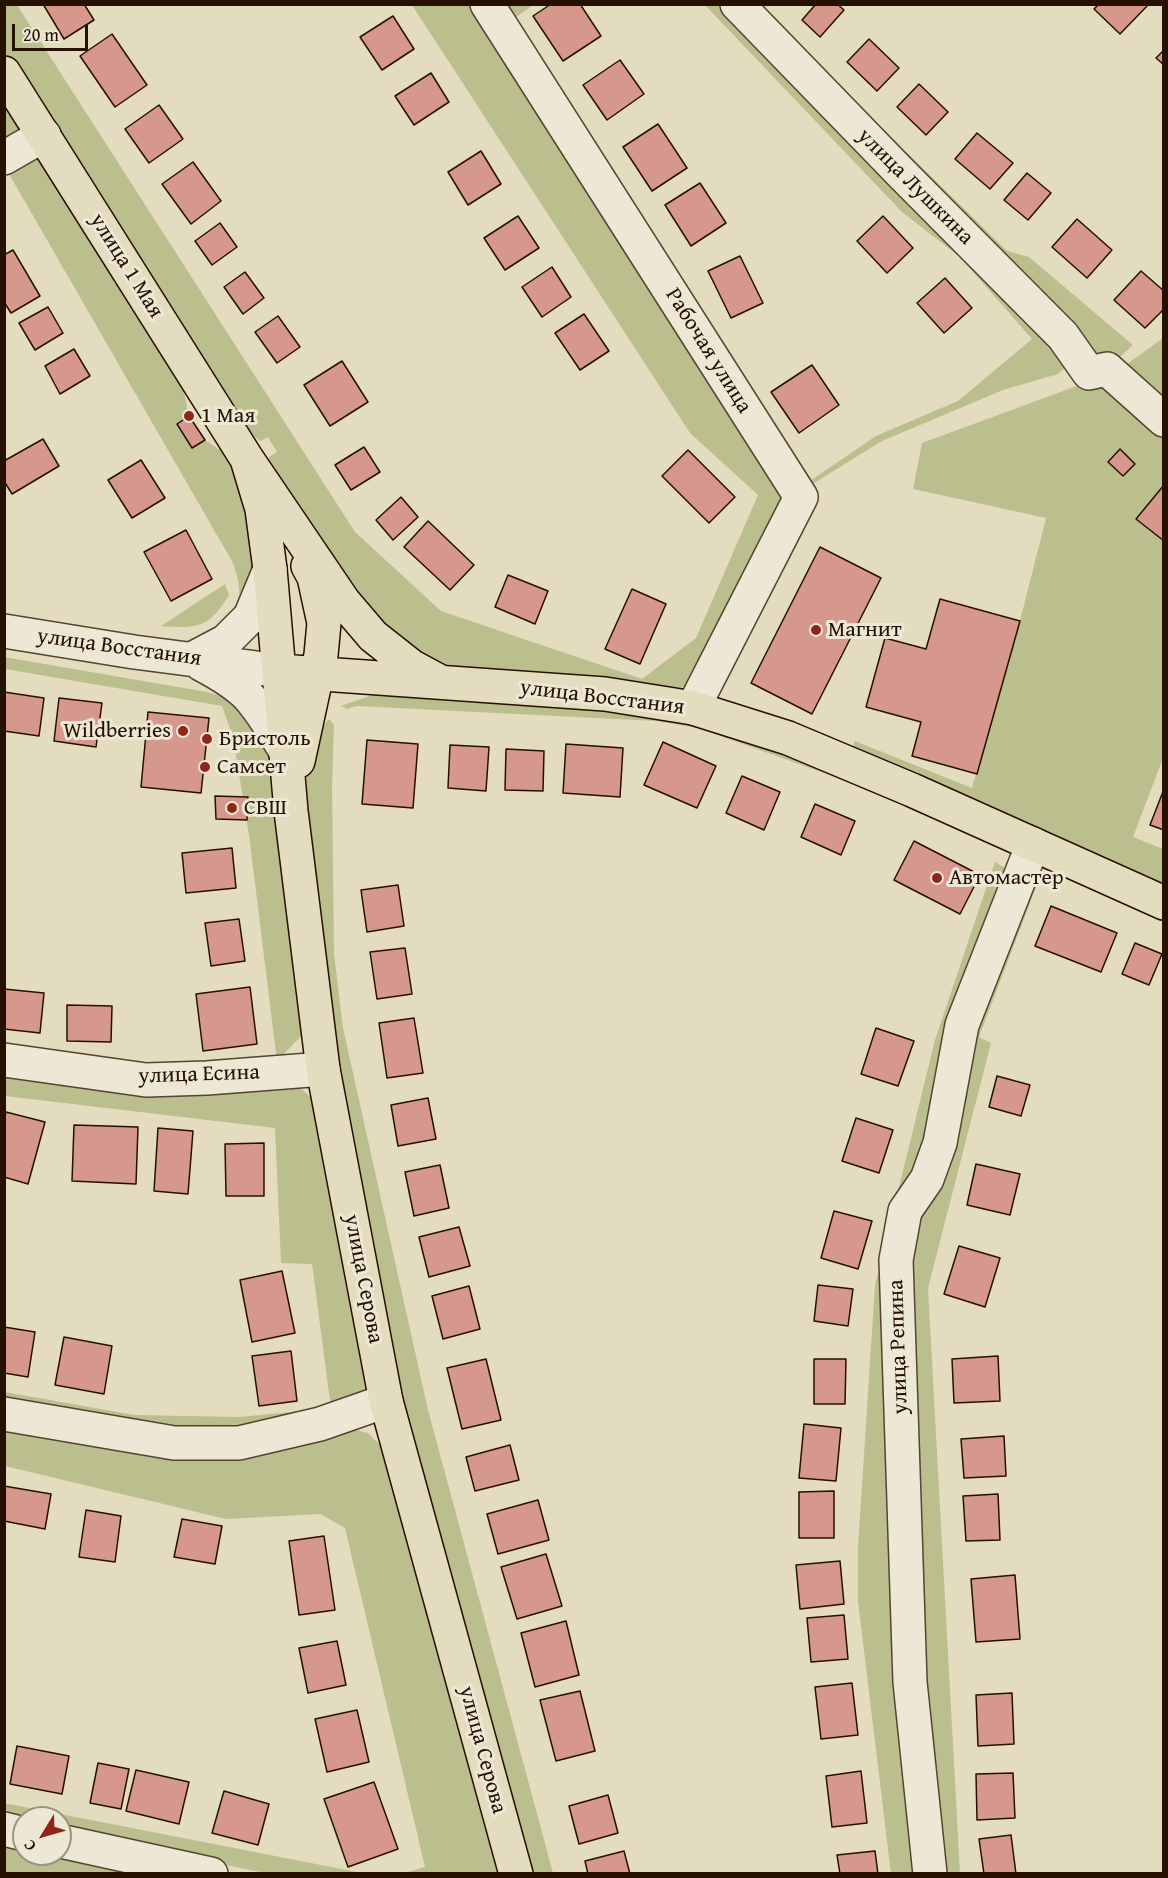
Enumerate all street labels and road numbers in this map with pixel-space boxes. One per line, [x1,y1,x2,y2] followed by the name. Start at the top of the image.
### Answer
[851,123,979,251] street label: улица Лушкина
[83,209,169,323] street label: улица 1 Мая
[659,284,757,418] street label: Рабочая улица
[35,623,203,673] street label: улица Восстания
[518,675,686,721] street label: улица Восстания
[138,1060,260,1090] street label: улица Есина
[338,1212,388,1346] street label: улица Серова
[883,1279,915,1415] street label: улица Репина
[452,1683,512,1817] street label: улица Серова

